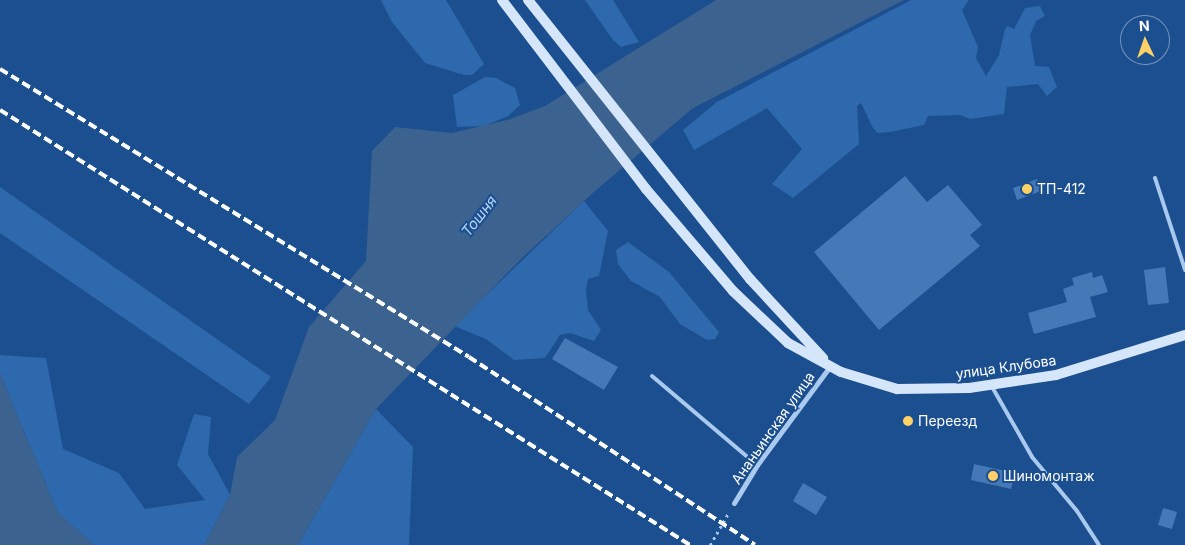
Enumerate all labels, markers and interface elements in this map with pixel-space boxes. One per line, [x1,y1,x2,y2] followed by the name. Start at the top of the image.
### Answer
[1120,15,1170,65] north arrow
[1138,17,1150,34] text: N
[1037,181,1086,197] place label: ТП-412
[1021,183,1033,195] marker: ТП-412
[457,192,501,240] water label: Тошня
[955,352,1057,382] street label: улица Клубова
[728,369,818,487] street label: Ананьинская улица
[918,413,977,429] place label: Переезд
[902,415,914,427] marker: Переезд
[1003,468,1095,484] place label: Шиномонтаж
[987,470,999,482] marker: Шиномонтаж

